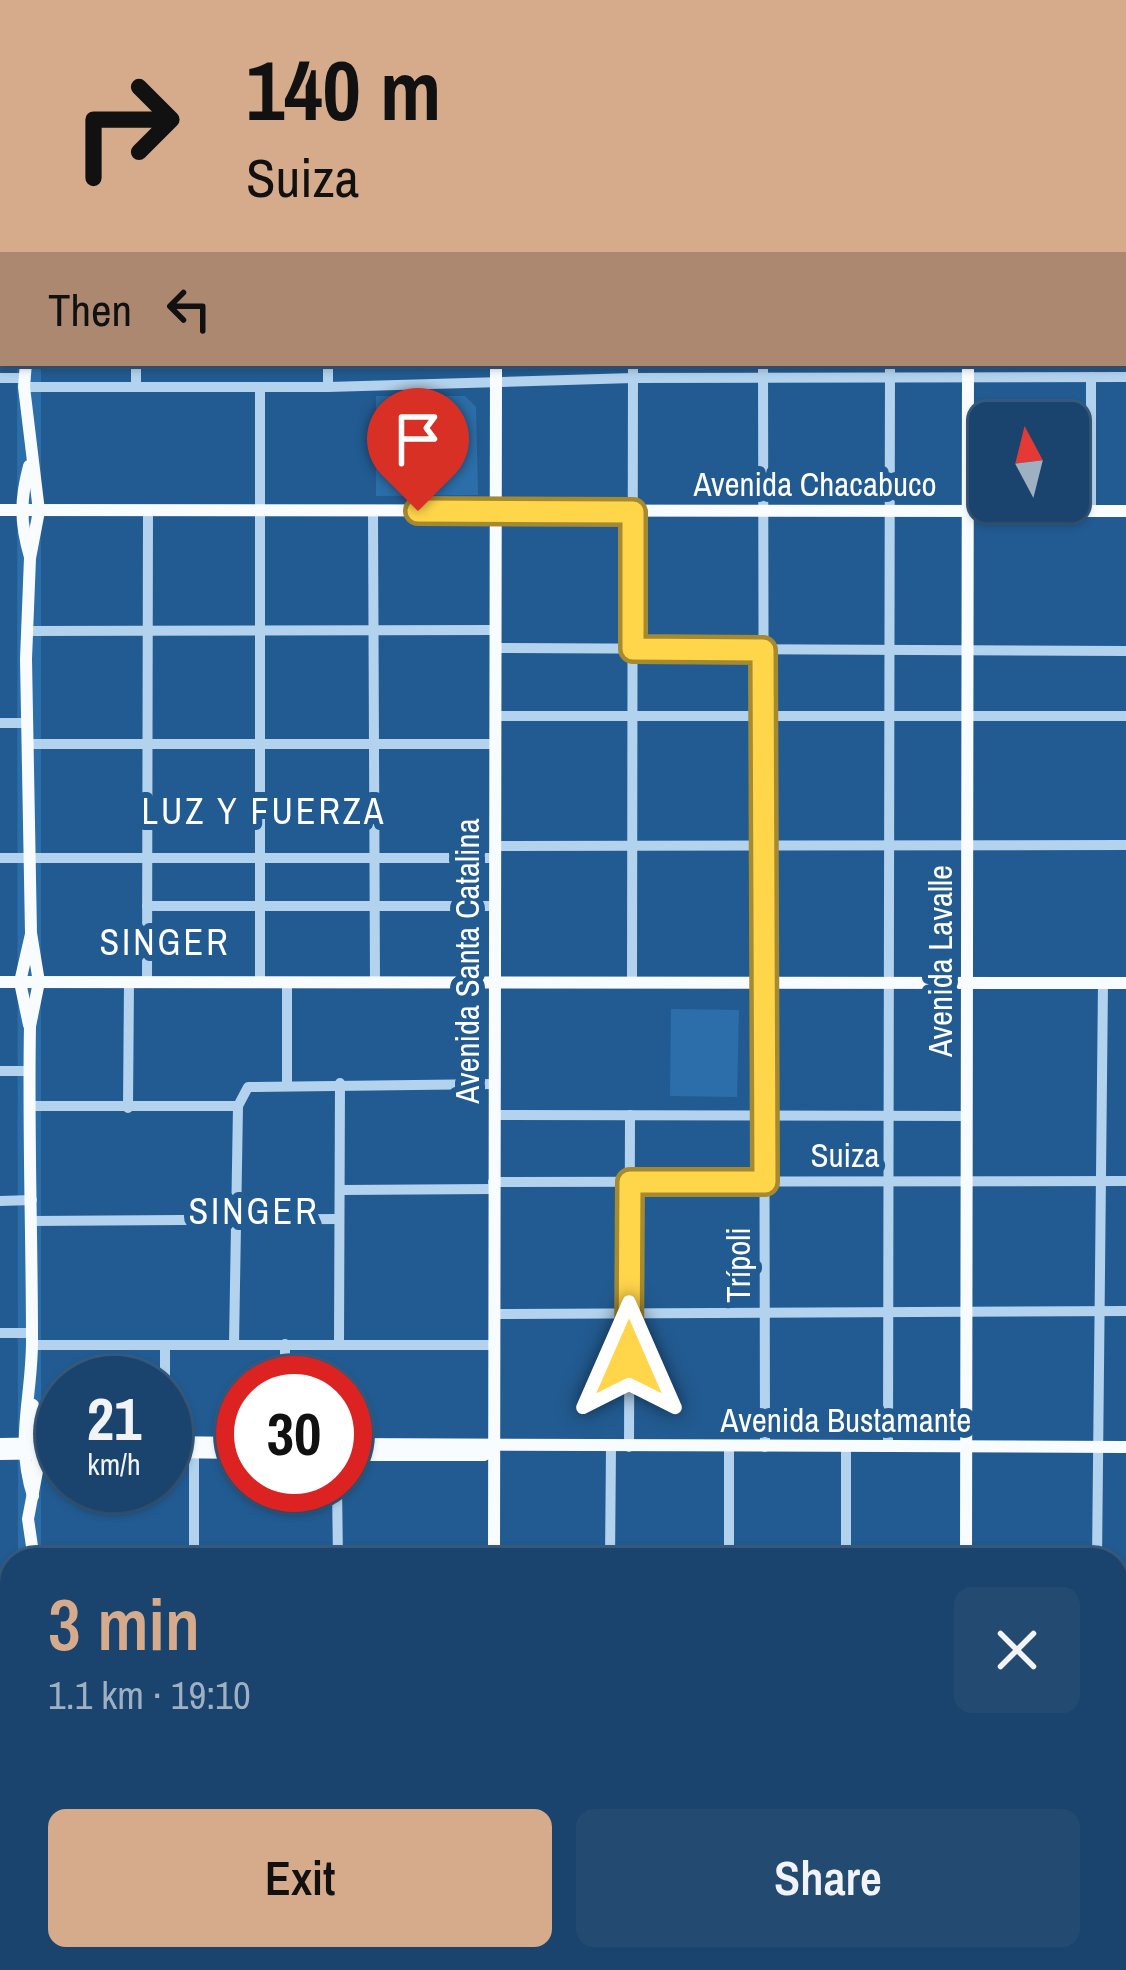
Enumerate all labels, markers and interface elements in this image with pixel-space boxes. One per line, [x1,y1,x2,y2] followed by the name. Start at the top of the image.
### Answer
[246,33,441,146] text: 140 m
[48,48,204,204] icon: right
[246,141,359,214] text: Suiza
[156,276,222,342] icon: left
[48,279,132,340] text: Then
[367,388,469,511] pin
[969,402,1089,522] north arrow
[969,402,1089,522] map controls
[385,406,451,472] icon: arrive
[692,462,937,506] street label: Avenida Chacabuco
[142,787,386,835] district label: LUZ Y FUERZA
[445,818,489,1105] street label: Avenida Santa Catalina
[918,865,962,1058] street label: Avenida Lavalle
[99,918,231,966] district label: SINGER
[810,1133,880,1177] street label: Suiza
[188,1187,320,1235] district label: SINGER
[716,1227,760,1303] street label: Trípoli
[566,1295,692,1421] position arrow
[216,1356,372,1512] speed limit sign: 30
[87,1378,141,1459] text: 21
[720,1398,971,1442] street label: Avenida Bustamante
[87,1444,141,1484] text: km/h
[48,1575,200,1672] text: 3 min
[954,1587,1080,1713] button: close
[48,1669,251,1721] text: 1.1 km · 19:10
[48,1809,552,1947] button: Exit
[576,1809,1080,1947] button: Share

